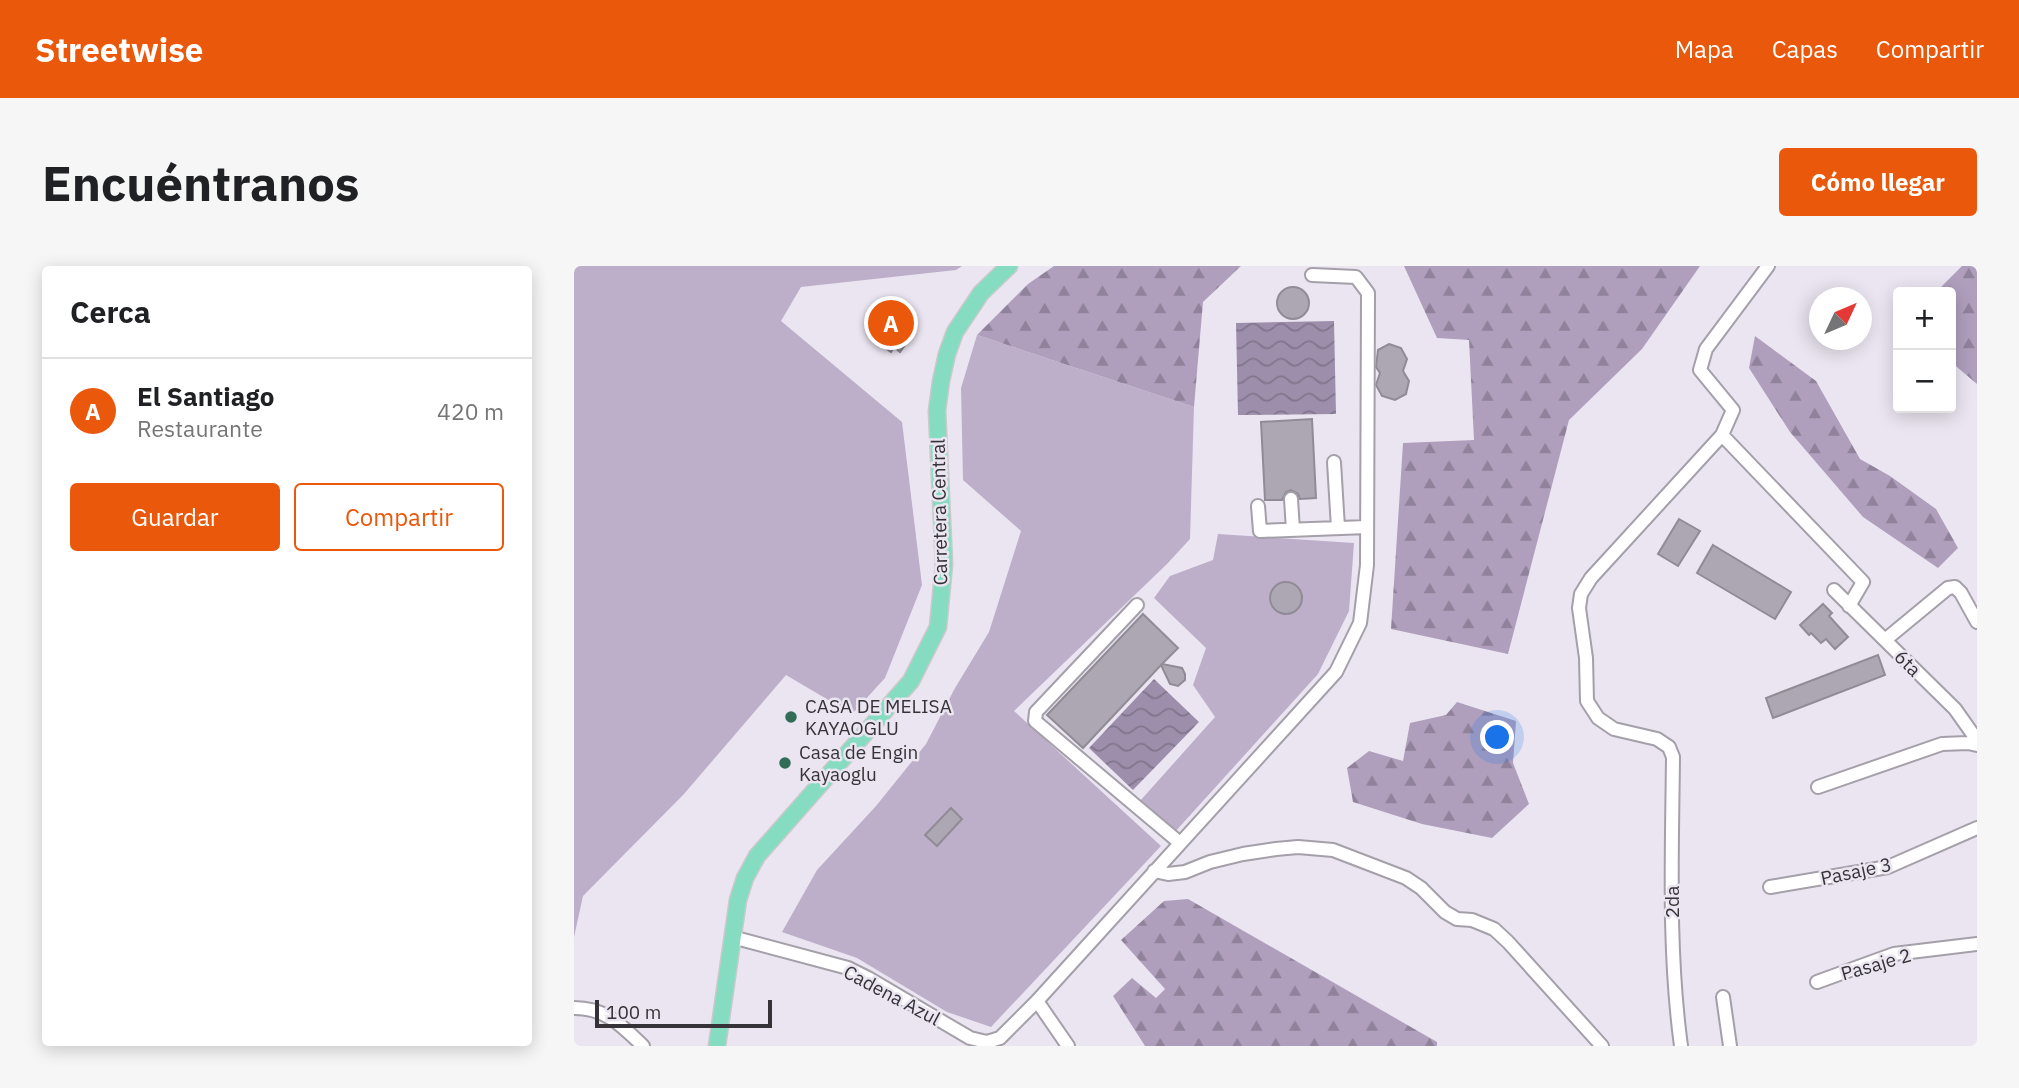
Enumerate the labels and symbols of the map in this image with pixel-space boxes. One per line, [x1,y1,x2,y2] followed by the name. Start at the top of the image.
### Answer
[1809,287,1872,350] north arrow
[868,297,914,349] pin: A
[926,438,952,586] street label: Carretera Central
[1890,645,1926,681] street label: 6ta
[805,694,952,740] place label: CASA DE MELISA KAYAOGLU
[783,709,799,725] marker: CASA DE MELISA KAYAOGLU
[1480,720,1514,754] your location
[799,740,918,786] place label: Casa de Engin Kayaoglu
[777,755,793,771] marker: Casa de Engin Kayaoglu
[1818,852,1894,890] street label: Pasaje 3
[1660,886,1684,918] street label: 2da
[1838,943,1914,985] street label: Pasaje 2
[840,960,944,1030] street label: Cadena Azul
[595,997,772,1029] scale bar

